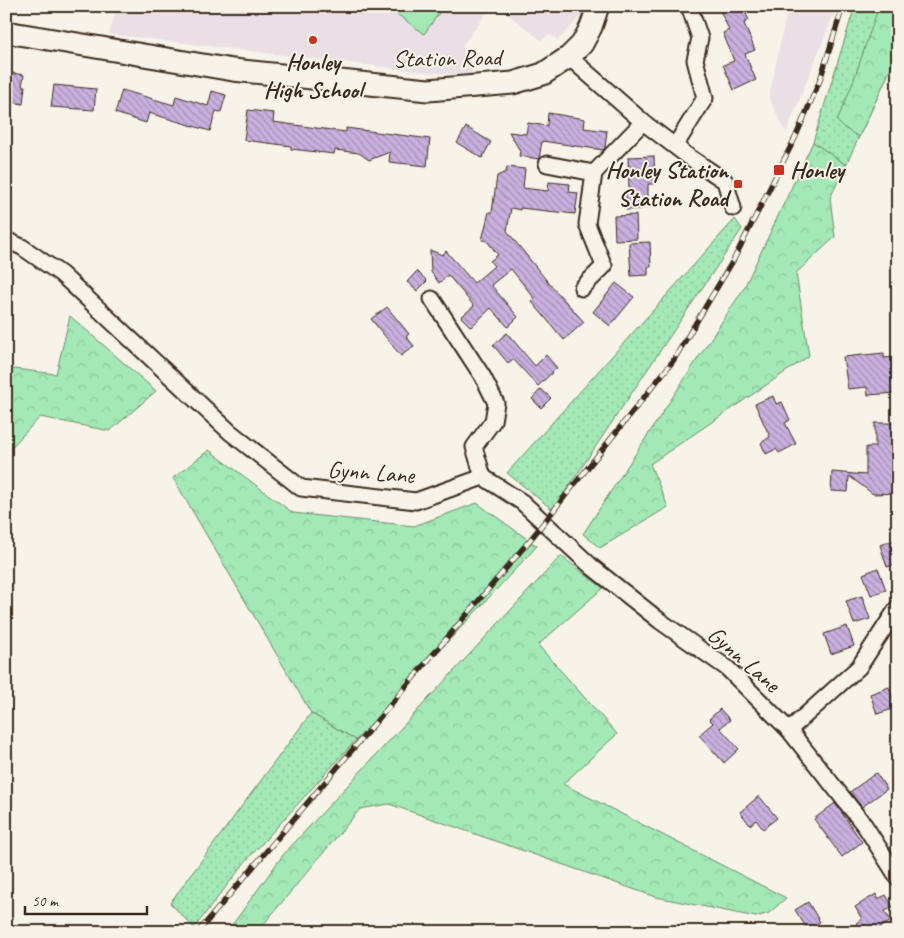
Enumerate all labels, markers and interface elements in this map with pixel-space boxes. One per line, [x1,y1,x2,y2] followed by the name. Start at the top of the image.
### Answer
[307,34,319,46] marker: Honley High School
[393,42,505,74] street label: Station Road
[264,47,367,105] place label: Honley High School
[606,155,732,213] place label: Honley Station Station Road
[790,155,847,185] place label: Honley
[772,163,786,177] marker: Honley
[732,178,744,190] marker: Honley Station Station Road
[327,454,417,490] street label: Gynn Lane
[701,619,788,700] street label: Gynn Lane
[25,883,148,915] scale bar
[32,892,59,911] text: 50 m

